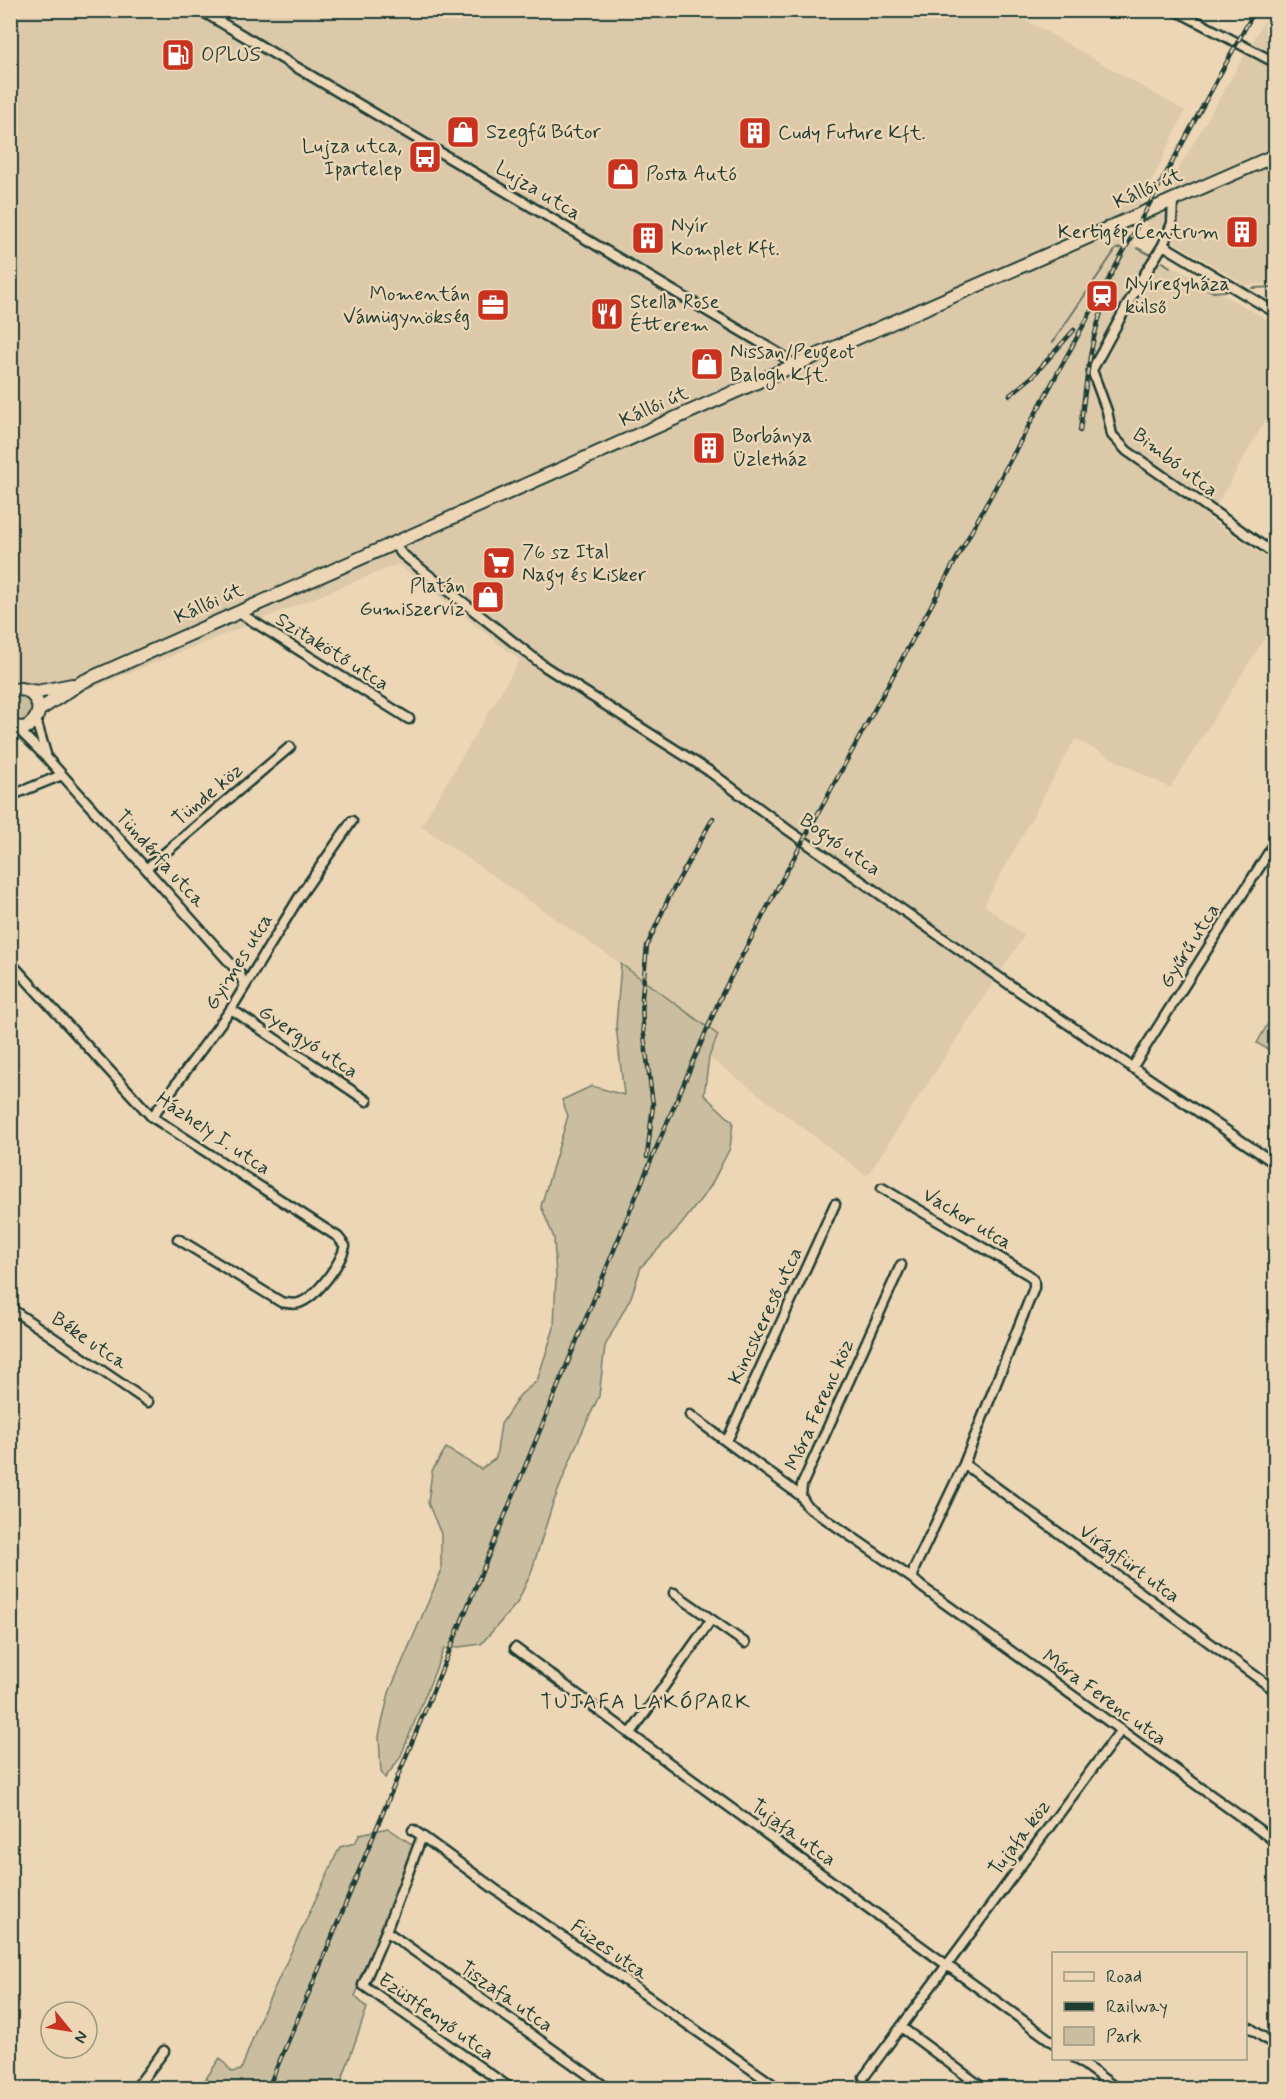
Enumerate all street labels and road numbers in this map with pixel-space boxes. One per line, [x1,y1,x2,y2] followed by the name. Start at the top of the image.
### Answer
[490,155,586,227] street label: Lujza utca
[1109,162,1187,216] street label: Kállói út
[615,380,693,434] street label: Kállói út
[1127,422,1223,504] street label: Bimbó utca
[170,577,248,631] street label: Kállói út
[270,606,394,698] street label: Szitakötő utca
[167,757,249,833] street label: Tünde köz
[109,804,212,914] street label: Tündérfa utca
[793,807,886,884] street label: Bogyó utca
[1153,899,1227,993] street label: Gyűrű utca
[199,908,279,1016] street label: Gyimes utca
[253,999,363,1085] street label: Gyergyó utca
[151,1086,275,1182] street label: Házhely I. utca
[917,1182,1017,1256] street label: Vackor utca
[722,1243,810,1389] street label: Kincskereső utca
[46,1306,133,1377] street label: Béke utca
[779,1335,861,1475] street label: Móra Ferenc köz
[1073,1518,1185,1610] street label: Virágfürt utca
[1036,1644,1172,1752] street label: Móra Ferenc utca
[745,1793,841,1873] street label: Tujafa utca
[983,1794,1057,1881] street label: Tujafa köz
[565,1913,654,1987] street label: Füzes utca
[454,1955,558,2039] street label: Tiszafa utca
[373,1967,499,2067] street label: Ezüstfenyő utca

